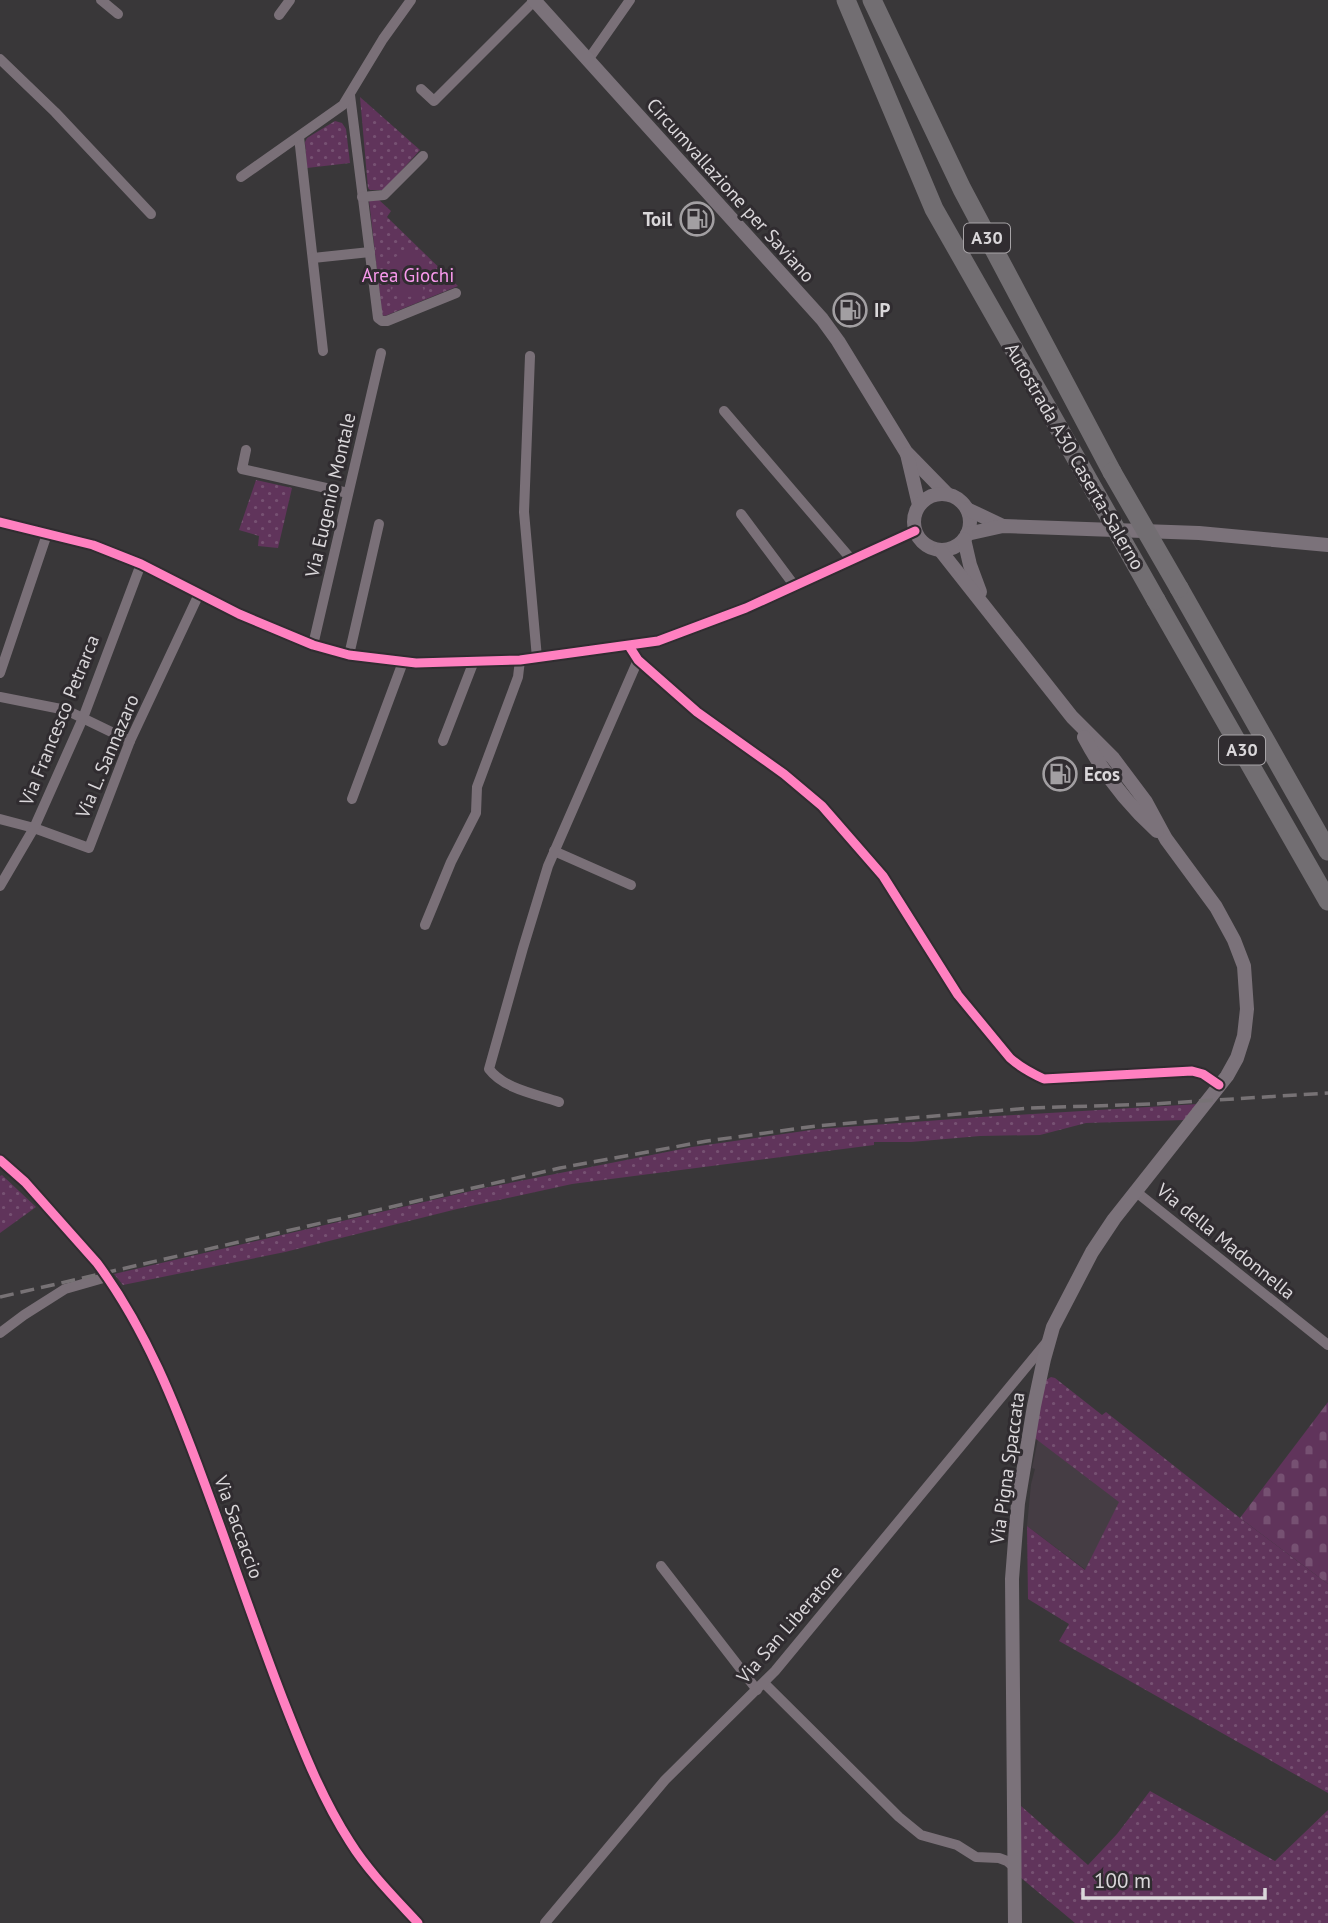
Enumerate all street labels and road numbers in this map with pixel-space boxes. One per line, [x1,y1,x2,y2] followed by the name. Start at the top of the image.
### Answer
[642,93,820,287] street label: Circumvallazione per Saviano
[964,224,1010,252] road number: A30
[1000,338,1150,574] street label: Autostrada A30 Caserta-Salerno
[299,410,361,581] street label: Via Eugenio Montale
[13,631,104,810] street label: Via Francesco Petrarca
[70,690,144,822] street label: Via L. Sannazaro
[1219,736,1265,764] road number: A30
[1151,1177,1300,1304] street label: Via della Madonnella
[984,1391,1030,1546] street label: Via Pigna Spaccata
[209,1471,269,1582] street label: Via Saccaccio
[731,1560,847,1689] street label: Via San Liberatore

